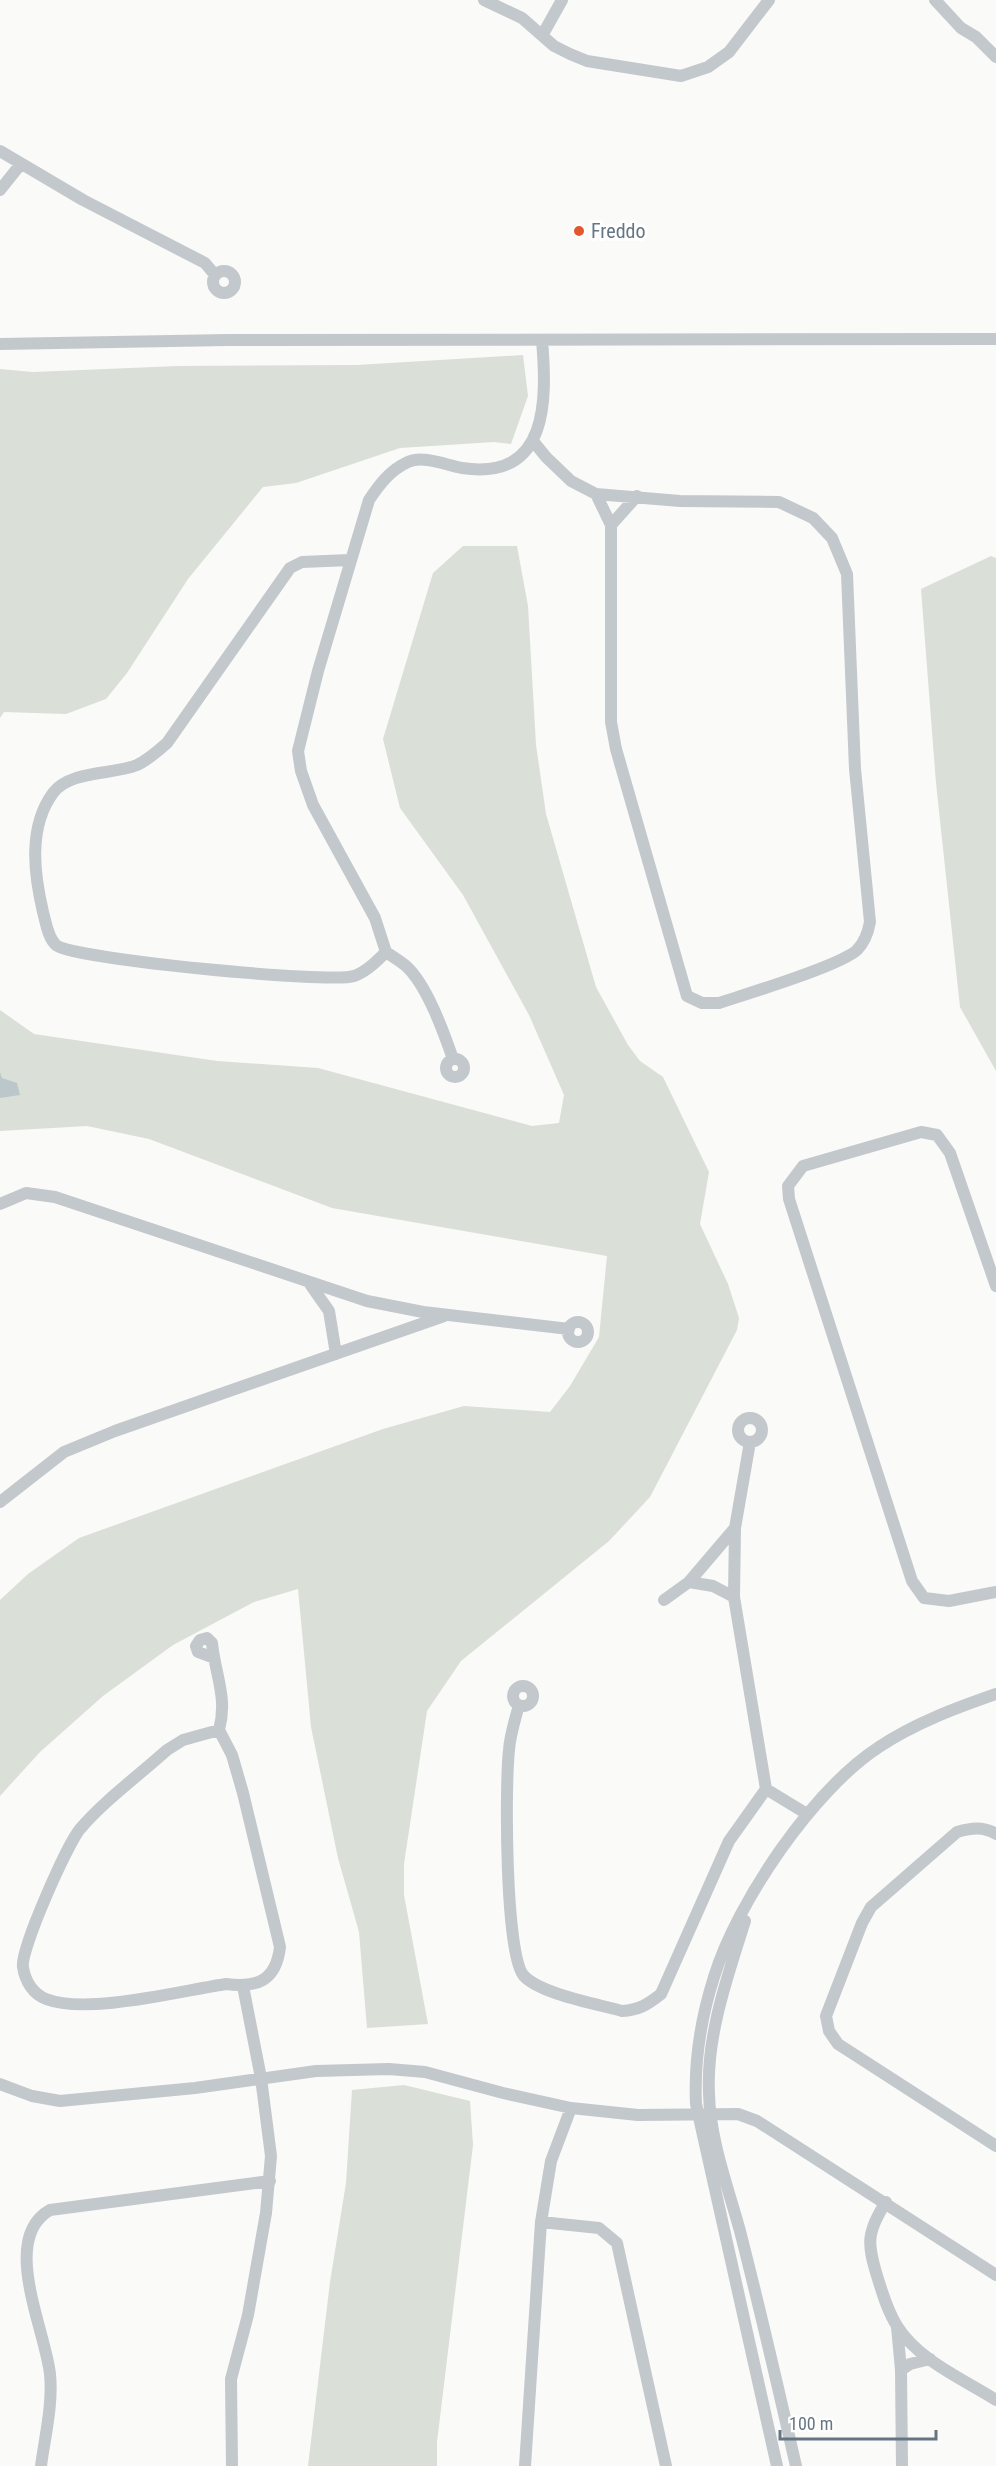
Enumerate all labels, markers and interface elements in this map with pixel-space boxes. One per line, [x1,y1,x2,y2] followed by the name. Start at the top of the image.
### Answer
[591,219,646,243] place label: Freddo
[572,224,586,238] marker: Freddo
[780,2403,936,2441] scale bar
[789,2413,833,2434] text: 100 m

